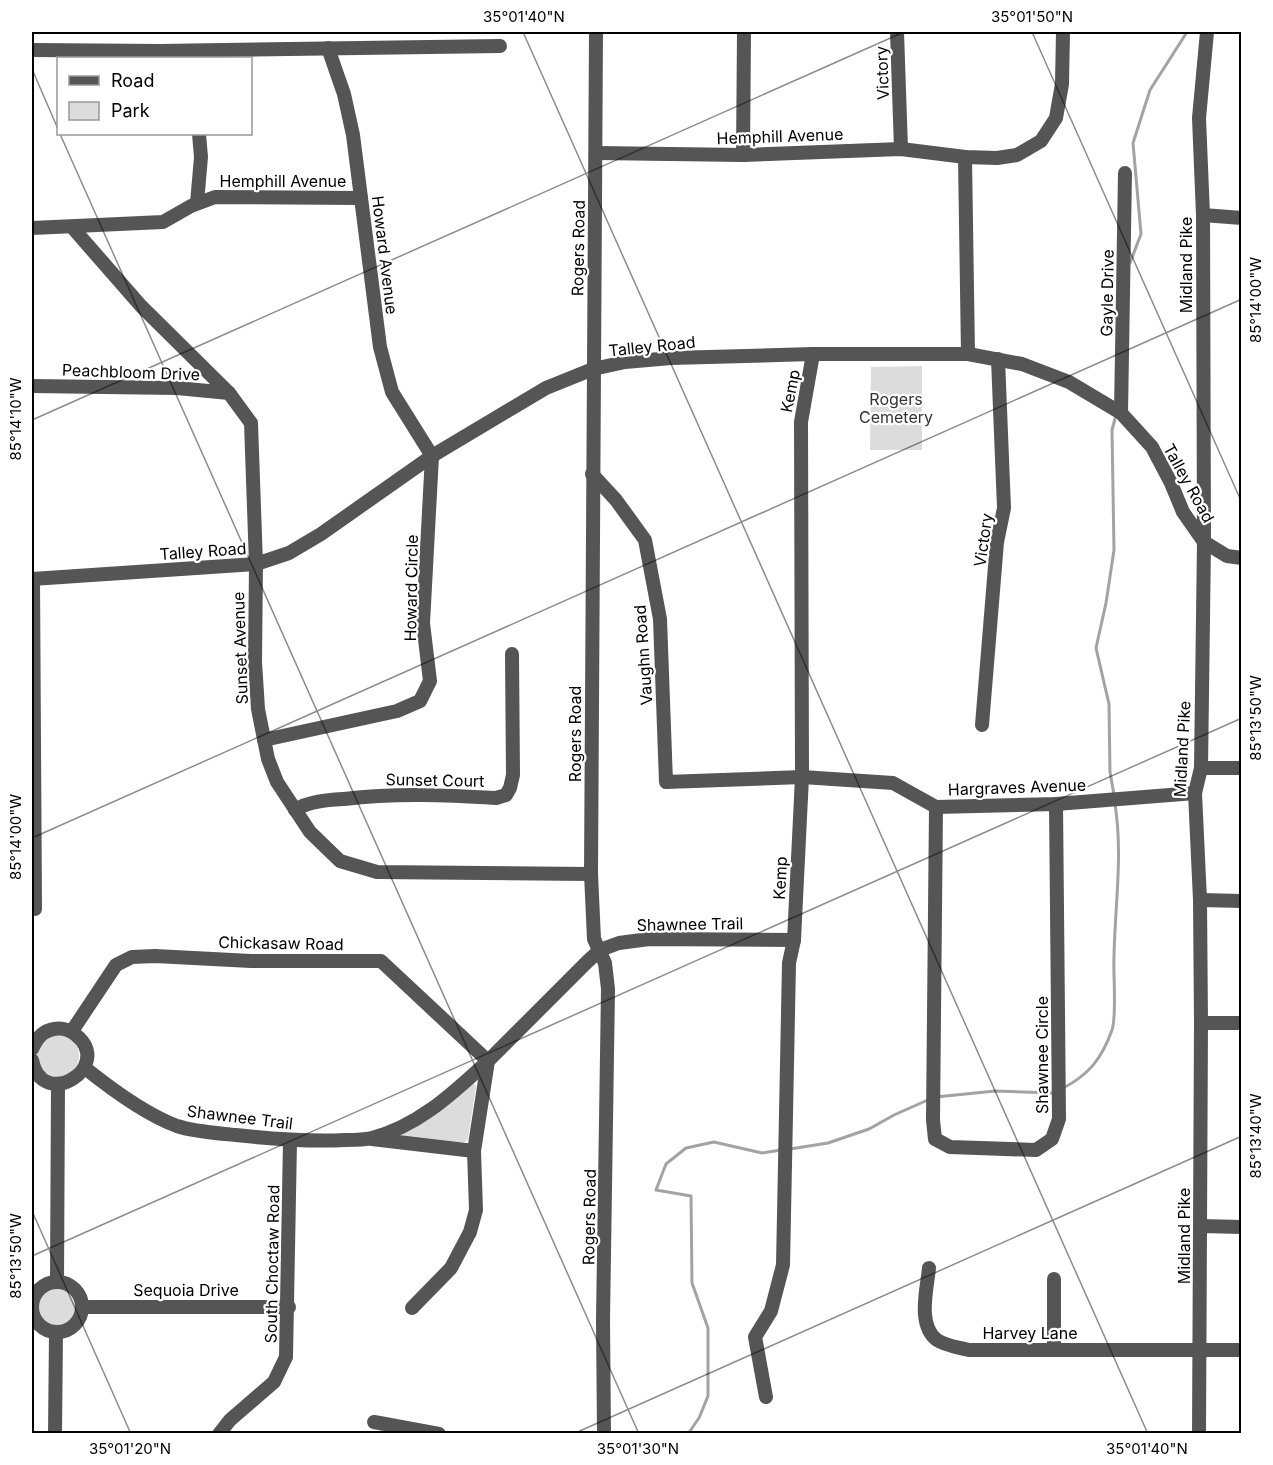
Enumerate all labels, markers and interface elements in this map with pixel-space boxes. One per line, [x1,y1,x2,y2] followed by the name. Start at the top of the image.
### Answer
[483,7,565,26] text: 35°01'40"N
[991,7,1073,26] text: 35°01'50"N
[871,46,893,100] street label: Victory
[57,57,252,135] legend
[111,70,154,91] text: Road
[111,100,150,121] text: Park
[716,124,844,148] street label: Hemphill Avenue
[220,171,346,191] street label: Hemphill Avenue
[368,194,402,316] street label: Howard Avenue
[567,200,589,296] street label: Rogers Road
[1176,217,1196,313] street label: Midland Pike
[1096,249,1118,337] street label: Gayle Drive
[1246,257,1265,343] text: 85°14'00"W
[608,332,696,360] street label: Talley Road
[62,360,200,384] street label: Peachbloom Drive
[776,368,804,414] street label: Kemp
[6,377,25,460] text: 85°14'10"W
[859,389,933,427] park label: Rogers Cemetery
[1159,440,1219,526] street label: Talley Road
[969,512,997,568] street label: Victory
[400,534,422,642] street label: Howard Circle
[159,538,247,564] street label: Talley Road
[228,591,252,705] street label: Sunset Avenue
[630,604,656,706] street label: Vaughn Road
[1246,675,1265,761] text: 85°13'50"W
[565,686,585,782] street label: Rogers Road
[1169,700,1195,798] street label: Midland Pike
[385,769,485,791] street label: Sunset Court
[948,775,1086,799] street label: Hargraves Avenue
[6,794,25,880] text: 85°14'00"W
[769,856,791,900] street label: Kemp
[637,913,743,935] street label: Shawnee Trail
[218,932,344,954] street label: Chickasaw Road
[1032,996,1052,1114] street label: Shawnee Circle
[1246,1093,1265,1179] text: 85°13'40"W
[186,1101,294,1133] street label: Shawnee Trail
[578,1169,600,1265] street label: Rogers Road
[261,1184,283,1344] street label: South Choctaw Road
[1174,1188,1194,1284] street label: Midland Pike
[6,1213,25,1299] text: 85°13'50"W
[133,1280,239,1300] street label: Sequoia Drive
[982,1323,1078,1343] street label: Harvey Lane
[89,1439,171,1458] text: 35°01'20"N
[597,1439,679,1458] text: 35°01'30"N
[1106,1439,1188,1458] text: 35°01'40"N

